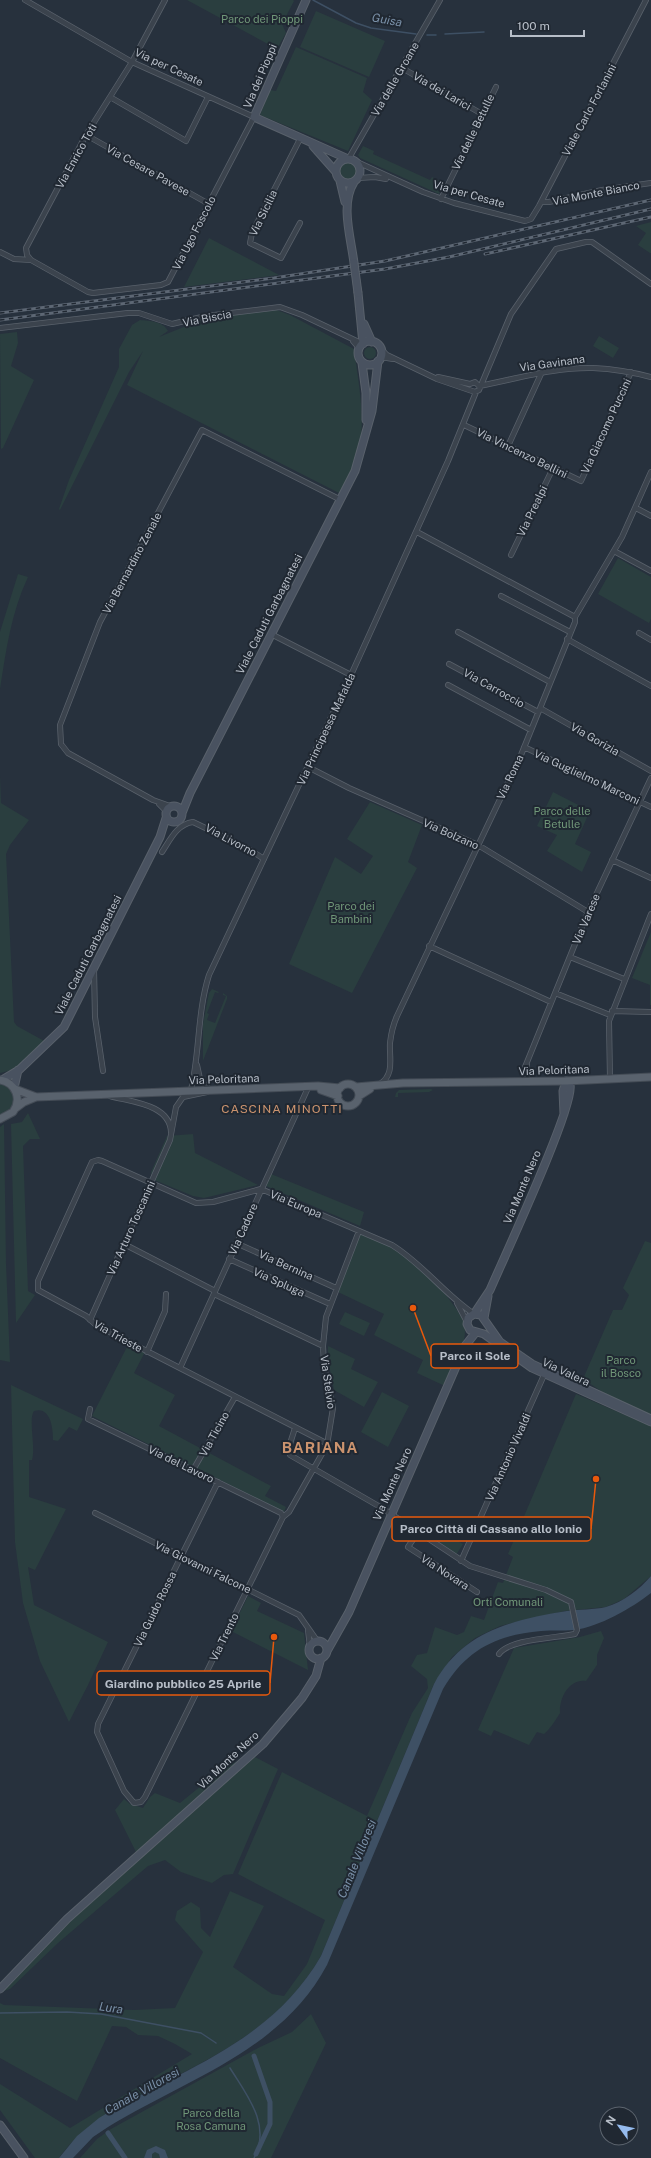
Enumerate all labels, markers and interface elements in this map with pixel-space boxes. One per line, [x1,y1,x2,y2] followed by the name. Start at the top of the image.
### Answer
[371,10,403,30] water label: Guisa
[511,12,584,38] scale bar
[221,13,303,25] park label: Parco dei Pioppi
[517,19,550,33] text: 100 m
[369,40,421,118] street label: Via delle Groane
[241,42,279,110] street label: Via dei Pioppi
[133,46,205,88] street label: Via per Cesate
[560,62,618,158] street label: Viale Carlo Forlanini
[411,70,473,112] street label: Via dei Larici
[449,92,497,172] street label: Via delle Betulle
[53,121,99,191] street label: Via Enrico Toti
[104,142,192,198] street label: Via Cesare Pavese
[432,178,506,210] street label: Via per Cesate
[551,179,641,207] street label: Via Monte Bianco
[247,188,279,238] street label: Via Sicilia
[170,194,218,272] street label: Via Ugo Foscolo
[182,307,232,329] street label: Via Biscia
[518,352,586,374] street label: Via Gavinana
[579,377,633,475] street label: Via Giacomo Puccini
[475,426,569,480] street label: Via Vincenzo Bellini
[515,484,549,538] street label: Via Prealpi
[100,510,164,616] street label: Via Bernardino Zenale
[233,552,305,676] street label: Viale Caduti Garbagnatesi
[461,666,527,710] street label: Via Carroccio
[295,671,357,787] street label: Via Principessa Mafalda
[568,720,622,758] street label: Via Gorizia
[532,747,642,807] street label: Via Guglielmo Marconi
[494,753,526,801] street label: Via Roma
[533,805,591,830] park label: Parco delle Betulle
[421,816,481,852] street label: Via Bolzano
[203,821,259,859] street label: Via Livorno
[570,892,602,946] street label: Via Varese
[52,893,124,1017] street label: Viale Caduti Garbagnatesi
[327,900,375,925] park label: Parco dei Bambini
[518,1063,590,1077] street label: Via Peloritana
[188,1072,260,1086] street label: Via Peloritana
[221,1102,343,1116] district label: CASCINA MINOTTI
[501,1148,543,1226] street label: Via Monte Nero
[105,1179,157,1277] street label: Via Arturo Toscanini
[268,1188,324,1220] street label: Via Europa
[226,1201,260,1257] street label: Via Cadore
[257,1248,315,1282] street label: Via Bernina
[251,1265,307,1299] street label: Via Spluga
[91,1318,145,1354] street label: Via Trieste
[431,1344,518,1368] callout: Parco il Sole
[439,1349,511,1363] text: Parco il Sole
[318,1354,338,1410] street label: Via Stelvio
[601,1354,641,1379] park label: Parco il Bosco
[540,1356,592,1388] street label: Via Valera
[197,1409,231,1459] street label: Via Ticino
[483,1411,533,1503] street label: Via Antonio Vivaldi
[282,1439,358,1456] district label: BARIANA
[146,1443,216,1485] street label: Via del Lavoro
[371,1446,413,1522] street label: Via Monte Nero
[392,1517,591,1541] callout: Parco Città di Cassano allo Ionio
[400,1522,582,1536] text: Parco Città di Cassano allo Ionio
[153,1538,253,1596] street label: Via Giovanni Falcone
[419,1552,471,1592] street label: Via Novara
[132,1569,178,1649] street label: Via Guido Rossa
[473,1596,543,1608] park label: Orti Comunali
[207,1611,241,1663] street label: Via Trento
[97,1671,270,1695] callout: Giardino pubblico 25 Aprile
[105,1677,261,1691] text: Giardino pubblico 25 Aprile
[195,1729,261,1791] street label: Via Monte Nero
[335,1818,379,1900] water label: Canale Villoresi
[98,1999,124,2017] water label: Lura
[102,2065,182,2117] water label: Canale Villoresi
[599,2106,639,2146] north arrow
[176,2107,246,2132] park label: Parco della Rosa Camuna
[603,2114,618,2127] text: N

